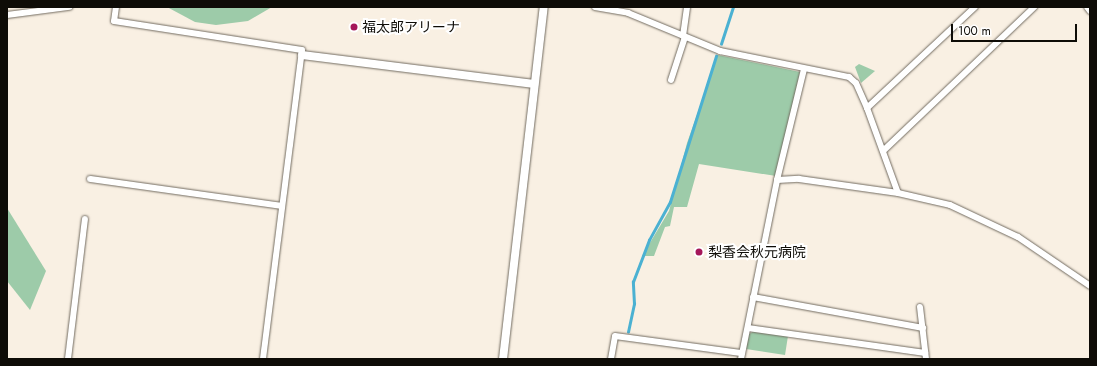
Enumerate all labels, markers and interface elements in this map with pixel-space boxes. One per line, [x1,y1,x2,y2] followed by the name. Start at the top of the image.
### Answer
[953,16,1079,42] scale bar
[362,19,460,35] place label: 福太郎アリーナ
[349,22,359,32] marker: 福太郎アリーナ
[958,22,991,40] text: 100 m
[708,244,806,260] place label: 梨香会秋元病院
[693,246,705,258] marker: 梨香会秋元病院

